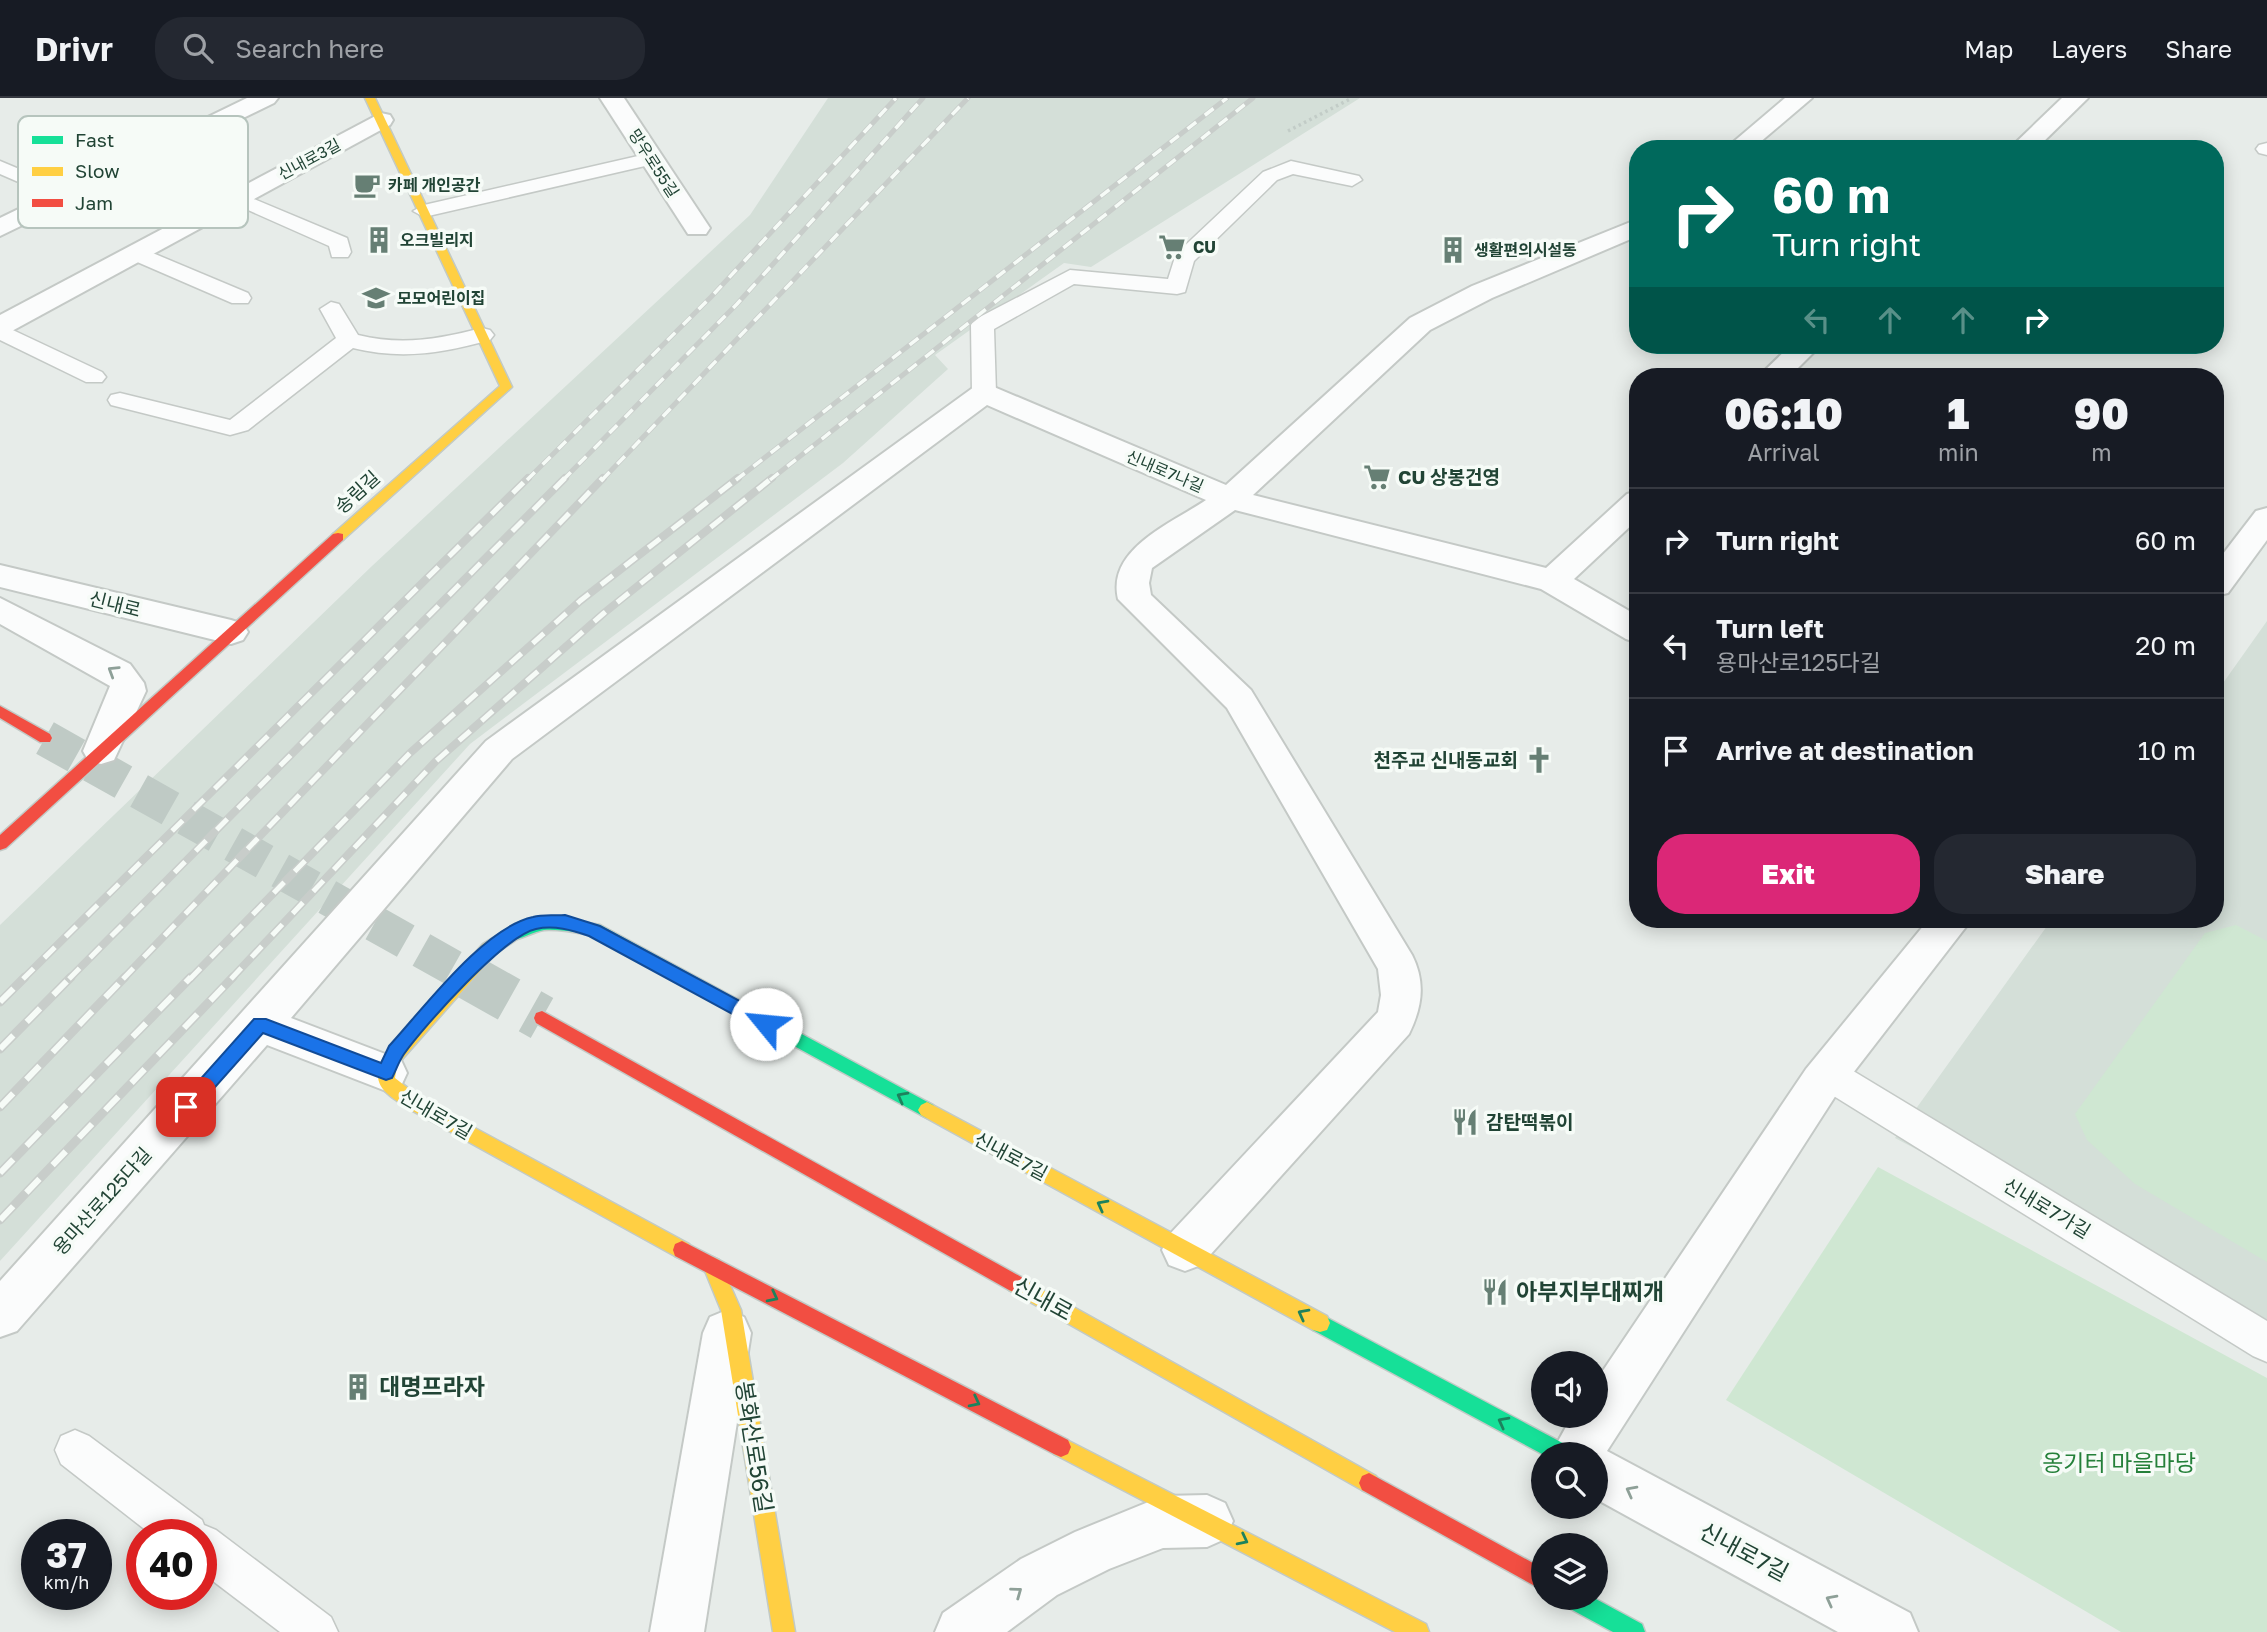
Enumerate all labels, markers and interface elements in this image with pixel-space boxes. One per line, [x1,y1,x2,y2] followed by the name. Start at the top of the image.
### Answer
[155,17,645,80] search box
[35,29,113,68] text: Drivr
[179,29,217,67] icon: search
[235,33,384,64] text: Search here
[1964,34,2013,63] text: Map
[2051,34,2127,63] text: Layers
[2165,34,2232,63] text: Share
[18,116,248,228] legend
[625,125,683,201] street label: 망우로55길
[75,128,114,151] text: Fast
[274,134,344,184] street label: 신내로3길
[75,159,120,182] text: Slow
[1772,165,1890,224] text: 60 m
[1657,168,1748,259] icon: right
[352,170,382,200] cafe icon: 카페 개인공간
[388,175,481,195] place label: 카페 개인공간
[75,191,113,214] text: Jam
[364,225,394,255] building icon: 오크빌리지
[1772,225,1921,263] text: Turn right
[400,230,474,250] place label: 오크빌리지
[1157,232,1187,262] supermarket icon: CU
[1438,235,1468,265] building icon: 생활편의시설동
[1193,237,1216,257] place label: CU
[1474,240,1577,260] place label: 생활편의시설동
[361,283,391,313] school or university icon: 모모어린이집
[397,288,485,308] place label: 모모어린이집
[1798,301,1836,339] icon: left
[1871,301,1909,339] icon: ahead
[1944,301,1982,339] icon: ahead
[2017,301,2055,339] icon: right
[1724,388,1843,438] text: 06:10
[1947,388,1969,438] text: 1
[2074,388,2129,438] text: 90
[1747,438,1820,466] text: Arrival
[1938,438,1979,466] text: min
[2091,438,2112,466] text: m
[1123,446,1207,496] street label: 신내로7나길
[1362,462,1392,492] supermarket icon: CU 상봉건영
[1398,465,1500,488] place label: CU 상봉건영
[329,466,384,518] street label: 송림길
[1657,522,1695,560] icon: right
[1716,525,1839,556] text: Turn right
[2135,525,2196,556] text: 60 m
[87,586,143,621] street label: 신내로
[1716,613,1824,644] text: Turn left
[1657,627,1695,665] icon: left
[2135,630,2196,661] text: 20 m
[1716,648,1881,676] text: 용마산로125다길
[107,666,120,679] one-way arrow
[1657,732,1695,770] icon: arrive
[1716,735,1974,766] text: Arrive at destination
[2138,735,2196,766] text: 10 m
[1524,745,1554,775] church icon: 천주교 신내동교회
[1373,748,1518,771] place label: 천주교 신내동교회
[1657,834,1920,914] button: Exit
[1934,834,2196,914] button: Share
[729,987,803,1061] position arrow
[156,1077,216,1137] pin
[396,1084,477,1144] street label: 신내로7길
[167,1088,205,1126] icon: arrive
[897,1092,910,1105] one-way arrow
[1450,1107,1480,1137] restaurant icon: 감탄떡볶이
[1486,1110,1573,1133] place label: 감탄떡볶이
[971,1127,1052,1184] street label: 신내로7길
[48,1142,156,1259] street label: 용마산로125다길
[2000,1173,2095,1243] street label: 신내로7가길
[1097,1200,1110,1214] one-way arrow
[1009,1270,1078,1326] street label: 신내로
[1480,1277,1510,1307] restaurant icon: 아부지부대찌개
[1516,1277,1664,1305] place label: 아부지부대찌개
[766,1289,778,1303] one-way arrow
[1297,1309,1310,1322] one-way arrow
[1531,1351,1608,1610] map controls
[1531,1351,1608,1428] button: sound
[343,1372,373,1402] building icon: 대명프라자
[379,1372,485,1400] place label: 대명프라자
[731,1379,779,1515] street label: 봉화산로56길
[968,1393,980,1407] one-way arrow
[1498,1417,1510,1430] one-way arrow
[1531,1442,1608,1519] button: search
[2042,1448,2196,1476] park label: 옹기터 마을마당
[1626,1486,1638,1499] one-way arrow
[1695,1516,1794,1586] street label: 신내로7길
[126,1519,217,1610] speed limit sign: 40
[1236,1531,1248,1545] one-way arrow
[1531,1533,1608,1610] button: layers
[46,1534,87,1576] text: 37
[44,1571,89,1593] text: km/h
[1009,1588,1022,1600] one-way arrow
[1826,1594,1838,1608] one-way arrow

